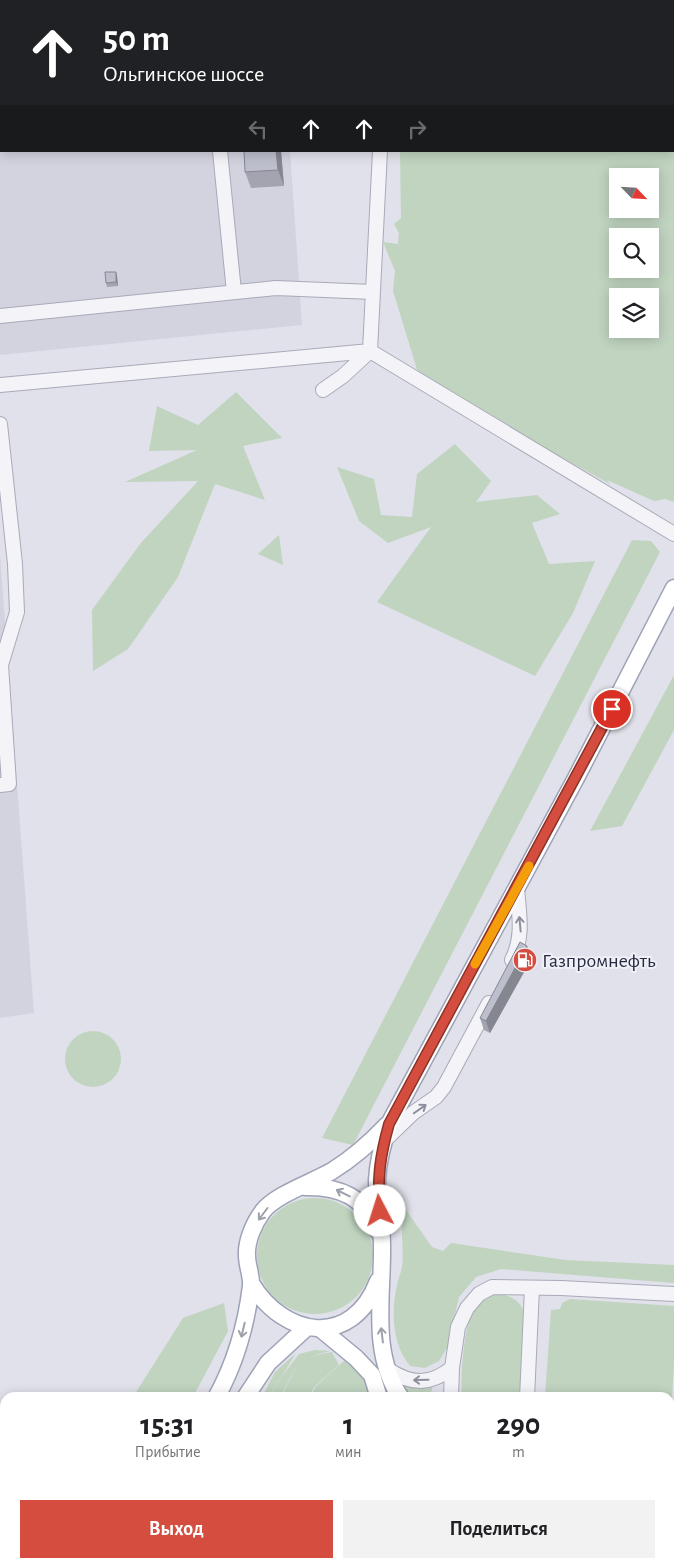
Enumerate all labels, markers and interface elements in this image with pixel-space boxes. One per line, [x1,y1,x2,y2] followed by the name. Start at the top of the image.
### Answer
[20,20,85,85] icon: ahead
[103,22,170,57] text: 50 m
[103,63,264,85] text: Ольгинское шоссе
[244,115,272,143] icon: left
[297,115,325,143] icon: ahead
[350,115,378,143] icon: ahead
[403,115,431,143] icon: right
[609,168,659,218] north arrow
[609,168,659,338] map controls
[609,228,659,278] button: search
[609,288,659,338] button: layers
[591,688,633,730] pin
[598,695,626,723] icon: arrive
[515,916,525,932] one-way arrow
[512,947,538,973] fuel station icon: Газпромнефть
[542,951,656,971] place label: Газпромнефть
[413,1104,427,1114] one-way arrow
[353,1184,405,1236] position arrow
[336,1188,351,1198] one-way arrow
[258,1207,268,1221] one-way arrow
[238,1321,248,1337] one-way arrow
[377,1327,387,1343] one-way arrow
[413,1375,429,1385] one-way arrow
[140,1410,195,1440] text: 15:31
[343,1410,354,1440] text: 1
[496,1410,540,1440] text: 290
[135,1444,200,1460] text: Прибытие
[335,1444,362,1460] text: мин
[512,1444,525,1460] text: m
[20,1500,333,1558] button: Выход
[343,1500,655,1558] button: Поделиться

